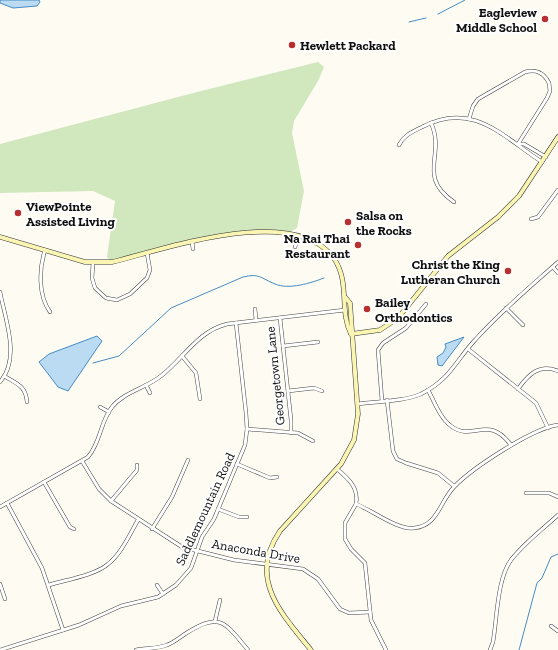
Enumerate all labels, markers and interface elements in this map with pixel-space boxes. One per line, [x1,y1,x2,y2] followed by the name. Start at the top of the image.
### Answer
[456,5,537,35] place label: Eagleview Middle School
[540,14,550,24] marker: Eagleview Middle School
[300,38,396,53] place label: Hewlett Packard
[287,40,297,50] marker: Hewlett Packard
[26,199,115,229] place label: ViewPointe Assisted Living
[13,208,23,218] marker: ViewPointe Assisted Living
[356,208,412,238] place label: Salsa on the Rocks
[343,217,353,227] marker: Salsa on the Rocks
[284,231,351,261] place label: Na Rai Thai Restaurant
[353,240,363,250] marker: Na Rai Thai Restaurant
[401,257,501,287] place label: Christ the King Lutheran Church
[503,266,513,276] marker: Christ the King Lutheran Church
[375,295,453,325] place label: Bailey Orthodontics
[362,304,372,314] marker: Bailey Orthodontics
[262,326,288,426] street label: Georgetown Lane
[172,450,238,568] street label: Saddlemountain Road
[211,536,301,566] street label: Anaconda Drive

